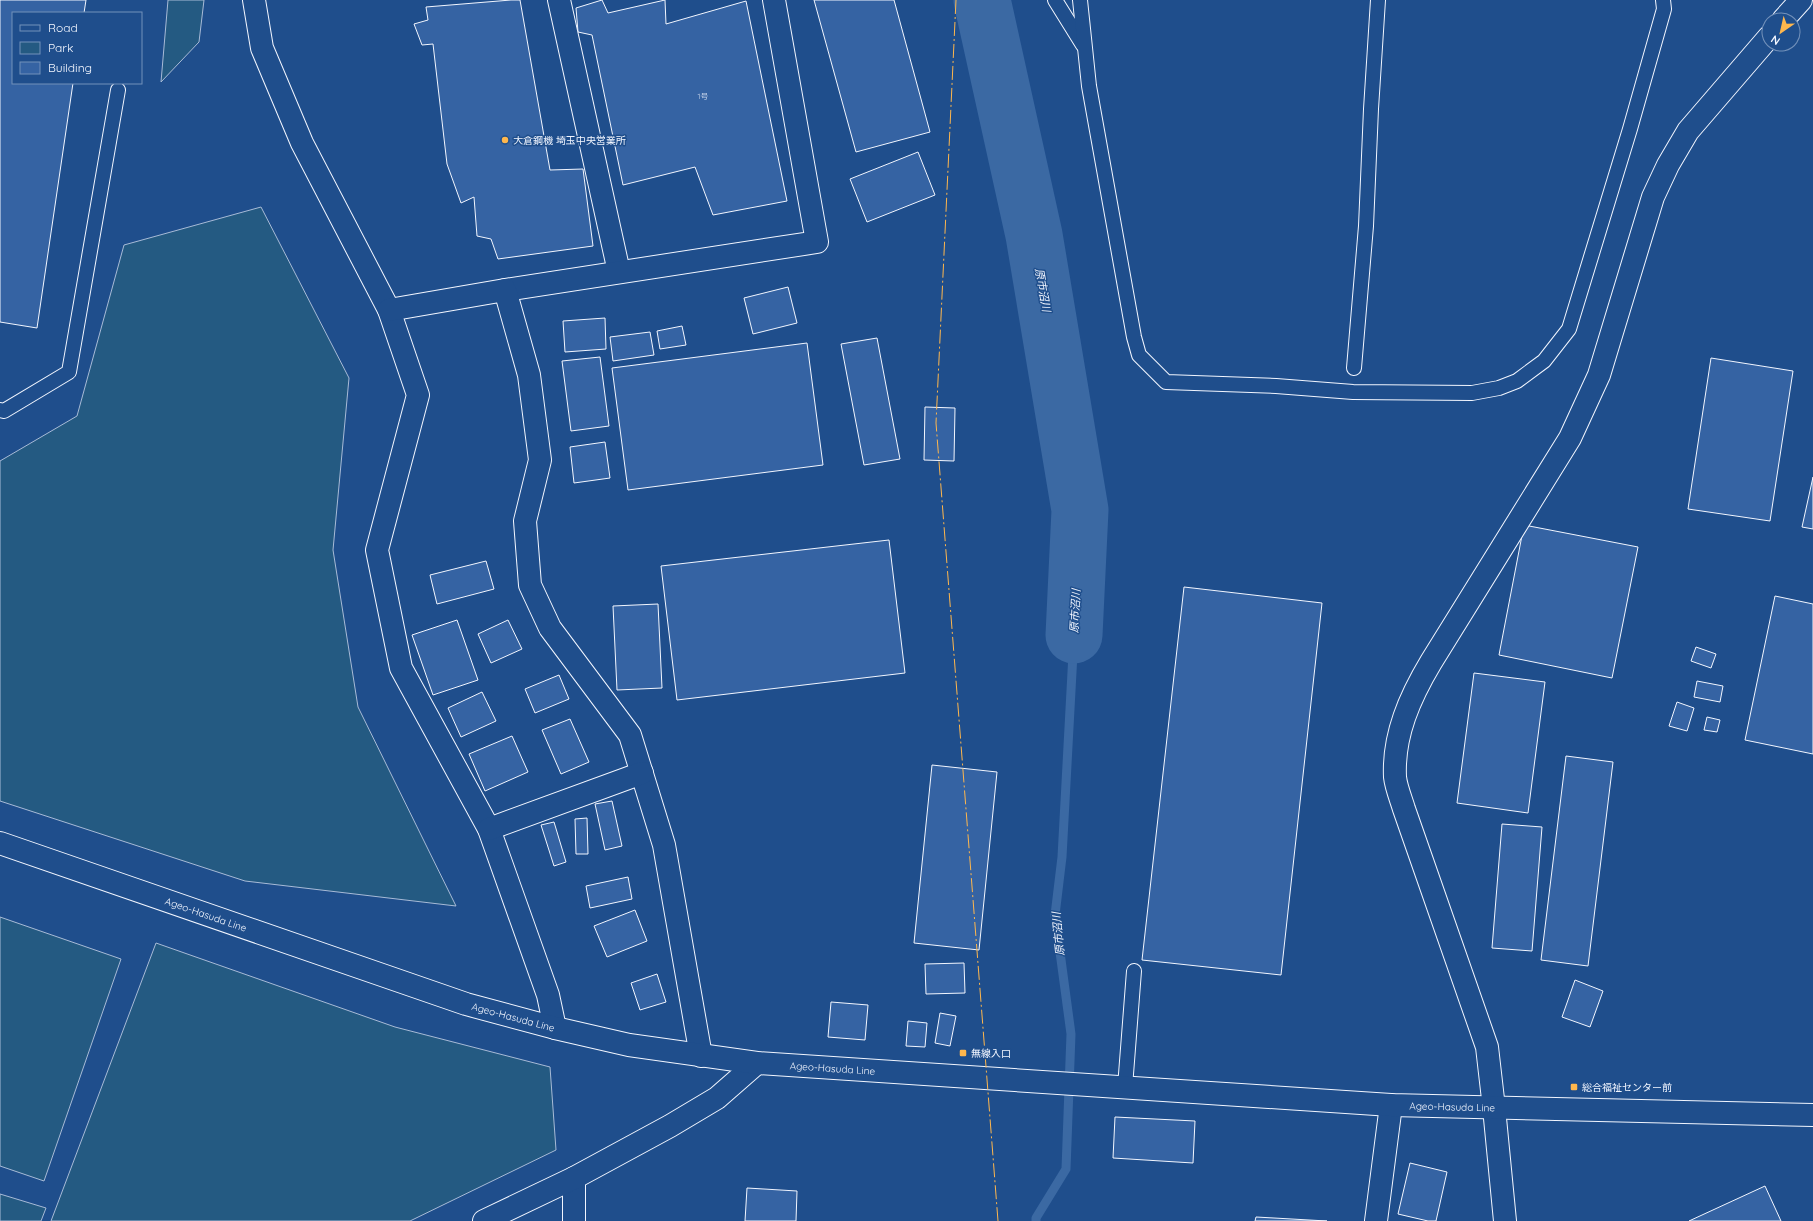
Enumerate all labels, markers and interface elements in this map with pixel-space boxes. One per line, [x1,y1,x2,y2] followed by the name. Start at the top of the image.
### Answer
[12,12,142,84] legend
[1761,12,1801,52] north arrow
[48,20,78,35] text: Road
[1768,32,1783,48] text: N
[48,40,73,55] text: Park
[48,60,92,75] text: Building
[698,91,708,101] house number: 1号
[513,134,626,147] place label: 大倉鋼機 埼玉中央営業所
[500,135,510,145] marker: 大倉鋼機 埼玉中央営業所
[1032,267,1054,314] water label: 原市沼川
[1067,588,1083,633] water label: 原市沼川
[163,895,249,935] street label: Ageo-Hasuda Line
[1049,910,1067,957] water label: 原市沼川
[470,1000,556,1035] street label: Ageo-Hasuda Line
[971,1047,1011,1060] place label: 無線入口
[958,1048,968,1058] marker: 無線入口
[789,1059,876,1078] street label: Ageo-Hasuda Line
[1582,1081,1672,1094] place label: 総合福祉センター前
[1569,1082,1579,1092] marker: 総合福祉センター前
[1409,1099,1495,1114] street label: Ageo-Hasuda Line

